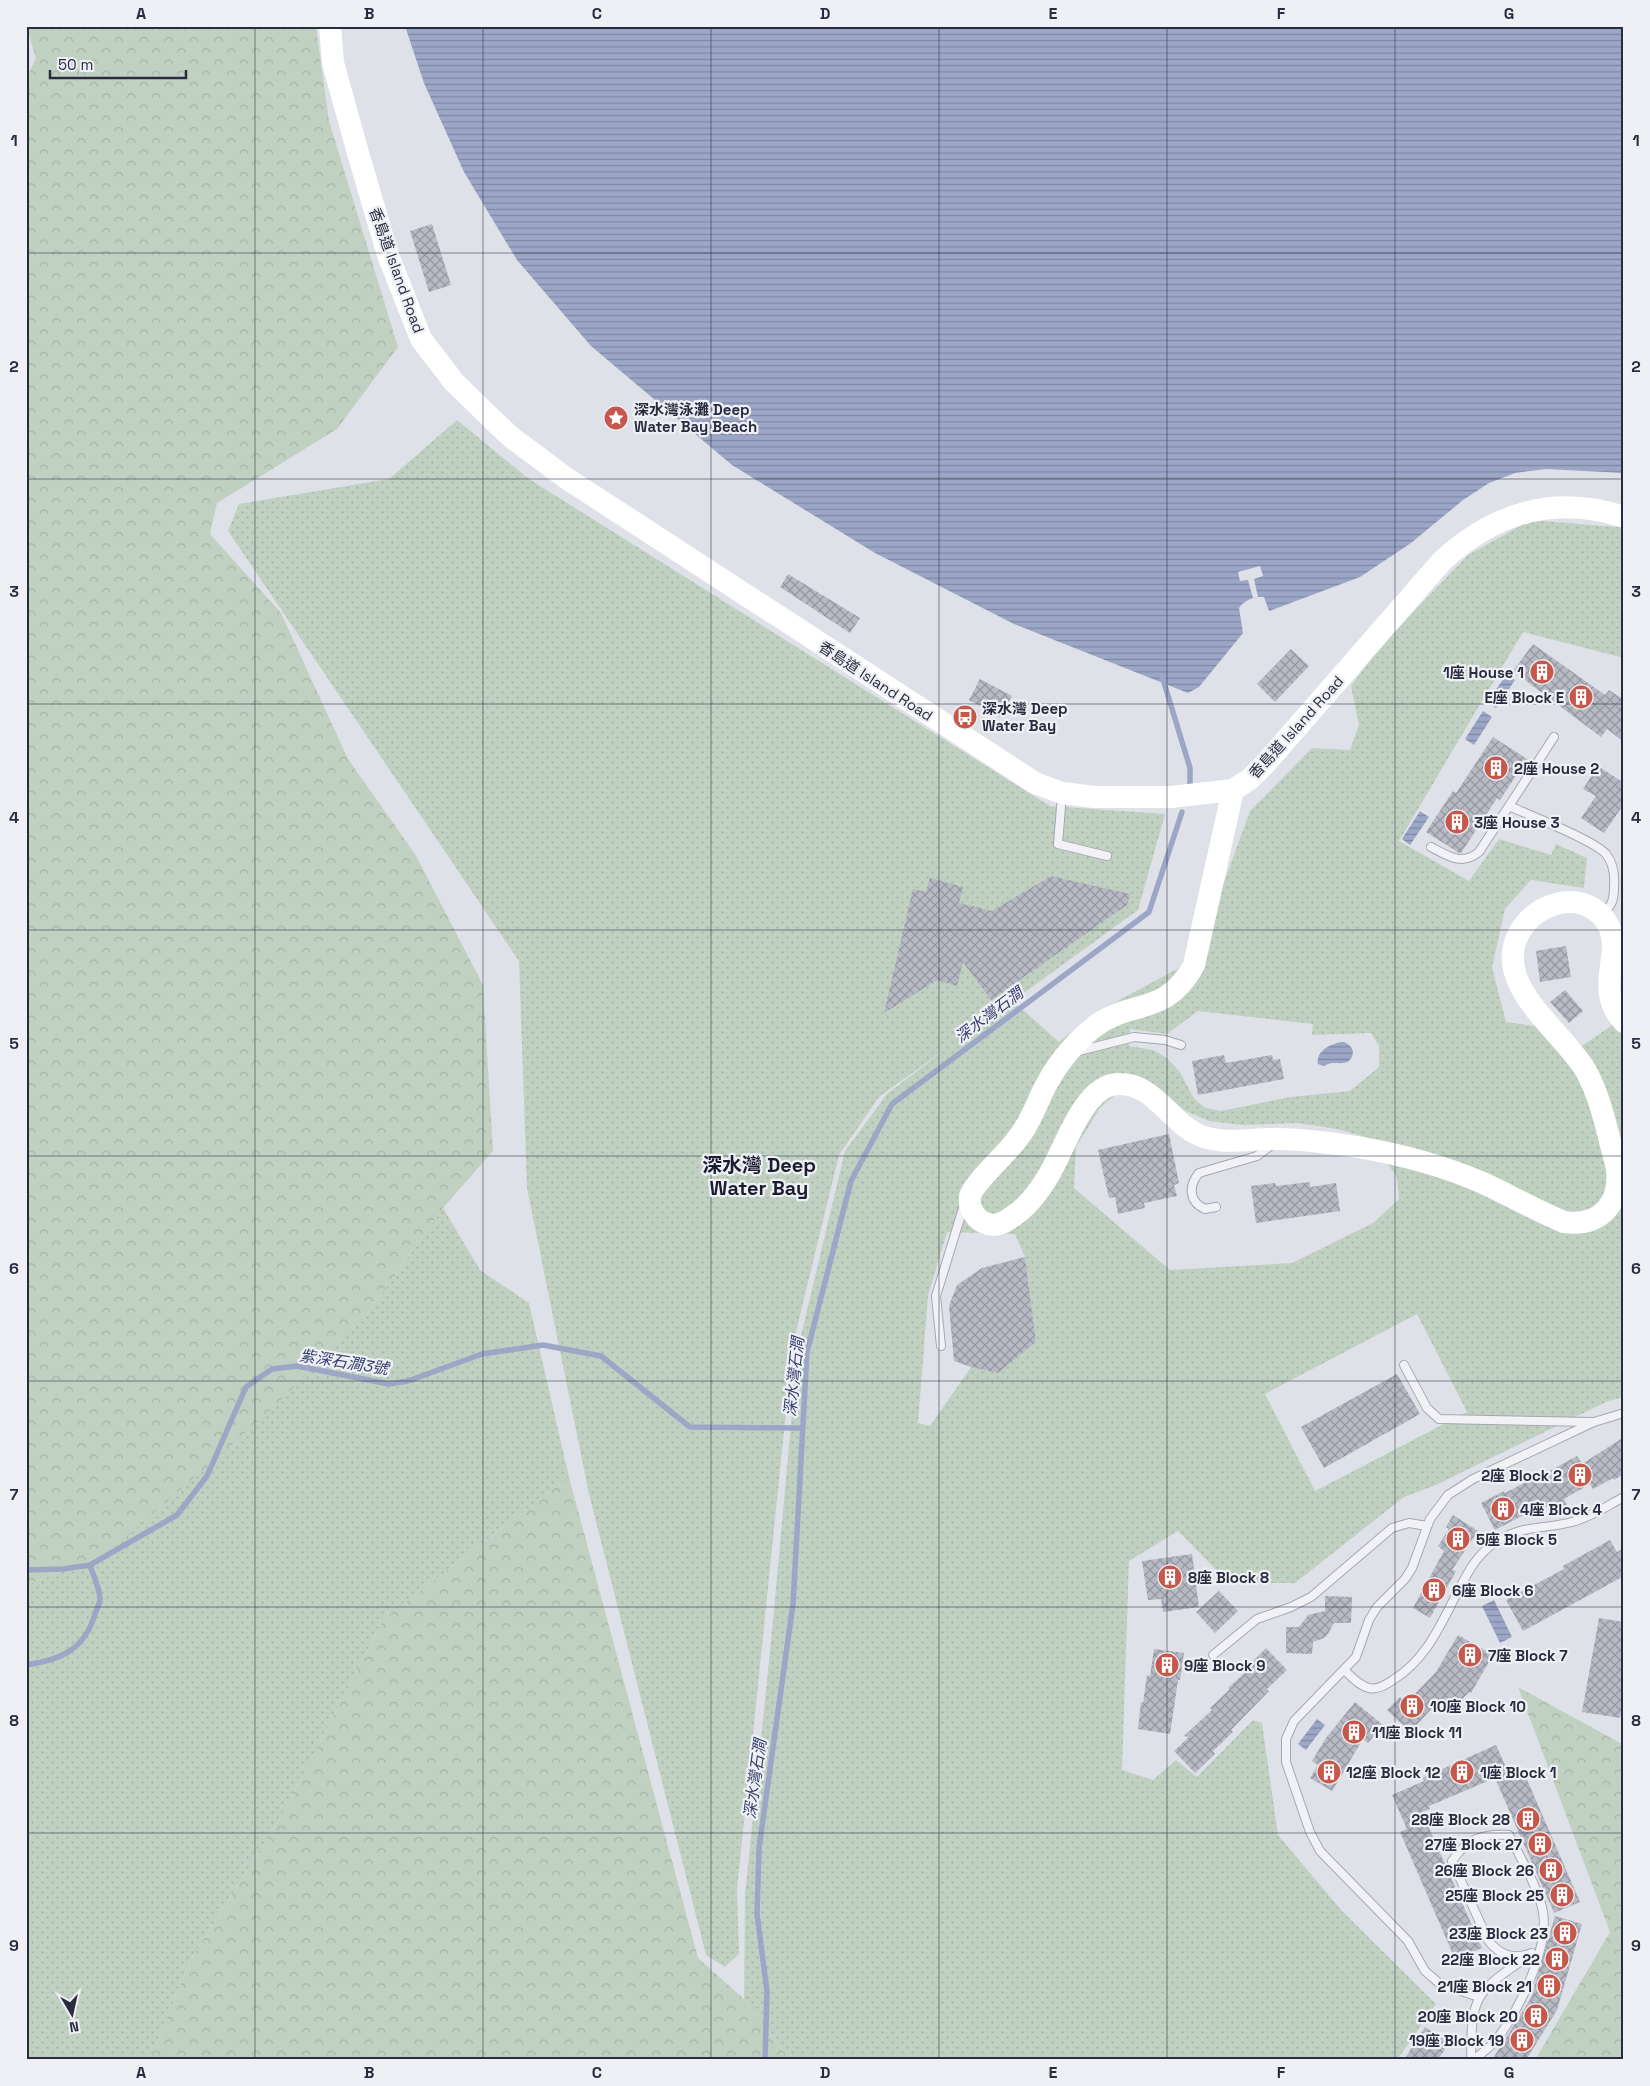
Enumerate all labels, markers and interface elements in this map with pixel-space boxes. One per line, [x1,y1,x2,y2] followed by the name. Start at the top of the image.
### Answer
[136,3,146,24] text: A
[364,3,374,24] text: B
[592,3,602,24] text: C
[820,3,830,24] text: D
[1049,3,1058,24] text: E
[1277,3,1286,24] text: F
[1504,3,1514,24] text: G
[50,48,186,80] scale bar
[58,55,93,74] text: 50 m
[10,130,18,151] text: 1
[1632,130,1640,151] text: 1
[365,205,429,335] street label: 香島道 Island Road
[9,356,19,377] text: 2
[1631,356,1641,377] text: 2
[634,400,757,436] place label: 深水灣泳灘 Deep Water Bay Beach
[603,405,629,431] place icon: 深水灣泳灘 Deep Water Bay Beach
[9,581,19,602] text: 3
[1631,581,1641,602] text: 3
[815,637,937,725] street label: 香島道 Island Road
[1529,659,1555,685] building icon: 1座 House 1
[1443,663,1524,682] place label: 1座 House 1
[1245,672,1347,782] street label: 香島道 Island Road
[1568,684,1594,710] building icon: E座 Block E
[1484,688,1564,707] place label: E座 Block E
[982,699,1068,735] place label: 深水灣 Deep Water Bay
[952,704,978,730] bus stop icon: 深水灣 Deep Water Bay
[1483,755,1509,781] building icon: 2座 House 2
[1514,759,1599,778] place label: 2座 House 2
[9,807,19,828] text: 4
[1631,807,1641,828] text: 4
[1444,809,1470,835] building icon: 3座 House 3
[1474,813,1560,832] place label: 3座 House 3
[951,981,1029,1047] water label: 深水灣石澗
[9,1033,19,1054] text: 5
[1631,1033,1641,1054] text: 5
[702,1152,816,1201] district label: 深水灣 Deep Water Bay
[9,1258,19,1279] text: 6
[1631,1258,1641,1279] text: 6
[779,1334,809,1418] water label: 深水灣石澗
[298,1345,392,1380] water label: 紫深石澗3號
[1567,1462,1593,1488] building icon: 2座 Block 2
[1481,1466,1562,1485] place label: 2座 Block 2
[10,1484,19,1505] text: 7
[1632,1484,1641,1505] text: 7
[1490,1496,1516,1522] building icon: 4座 Block 4
[1520,1500,1603,1519] place label: 4座 Block 4
[1445,1526,1471,1552] building icon: 5座 Block 5
[1476,1530,1557,1549] place label: 5座 Block 5
[1157,1564,1183,1590] building icon: 8座 Block 8
[1188,1568,1269,1587] place label: 8座 Block 8
[1421,1577,1447,1603] building icon: 6座 Block 6
[1452,1581,1534,1600] place label: 6座 Block 6
[1457,1642,1483,1668] building icon: 7座 Block 7
[1488,1646,1568,1665] place label: 7座 Block 7
[1154,1652,1180,1678] building icon: 9座 Block 9
[1184,1656,1266,1675] place label: 9座 Block 9
[1399,1693,1425,1719] building icon: 10座 Block 10
[1430,1697,1526,1716] place label: 10座 Block 10
[9,1710,19,1731] text: 8
[1631,1710,1641,1731] text: 8
[1341,1719,1367,1745] building icon: 11座 Block 11
[1372,1723,1462,1742] place label: 11座 Block 11
[739,1736,771,1820] water label: 深水灣石澗
[1316,1759,1342,1785] building icon: 12座 Block 12
[1449,1759,1475,1785] building icon: 1座 Block 1
[1346,1763,1440,1782] place label: 12座 Block 12
[1480,1763,1557,1782] place label: 1座 Block 1
[1515,1806,1541,1832] building icon: 28座 Block 28
[1411,1810,1510,1829] place label: 28座 Block 28
[1527,1831,1553,1857] building icon: 27座 Block 27
[1425,1835,1522,1854] place label: 27座 Block 27
[1538,1857,1564,1883] building icon: 26座 Block 26
[1435,1861,1534,1880] place label: 26座 Block 26
[1549,1882,1575,1908] building icon: 25座 Block 25
[1445,1886,1544,1905] place label: 25座 Block 25
[1552,1920,1578,1946] building icon: 23座 Block 23
[1449,1924,1548,1943] place label: 23座 Block 23
[9,1935,19,1956] text: 9
[1631,1935,1641,1956] text: 9
[1544,1946,1570,1972] building icon: 22座 Block 22
[1441,1950,1540,1969] place label: 22座 Block 22
[1536,1973,1562,1999] building icon: 21座 Block 21
[1438,1977,1532,1996] place label: 21座 Block 21
[48,1988,98,2038] north arrow
[1523,2003,1549,2029] building icon: 20座 Block 20
[1418,2007,1518,2026] place label: 20座 Block 20
[68,2017,80,2036] text: N
[1509,2027,1535,2053] building icon: 19座 Block 19
[1409,2031,1504,2050] place label: 19座 Block 19
[136,2062,146,2083] text: A
[364,2062,374,2083] text: B
[592,2062,602,2083] text: C
[820,2062,830,2083] text: D
[1049,2062,1058,2083] text: E
[1277,2062,1286,2083] text: F
[1504,2062,1514,2083] text: G

